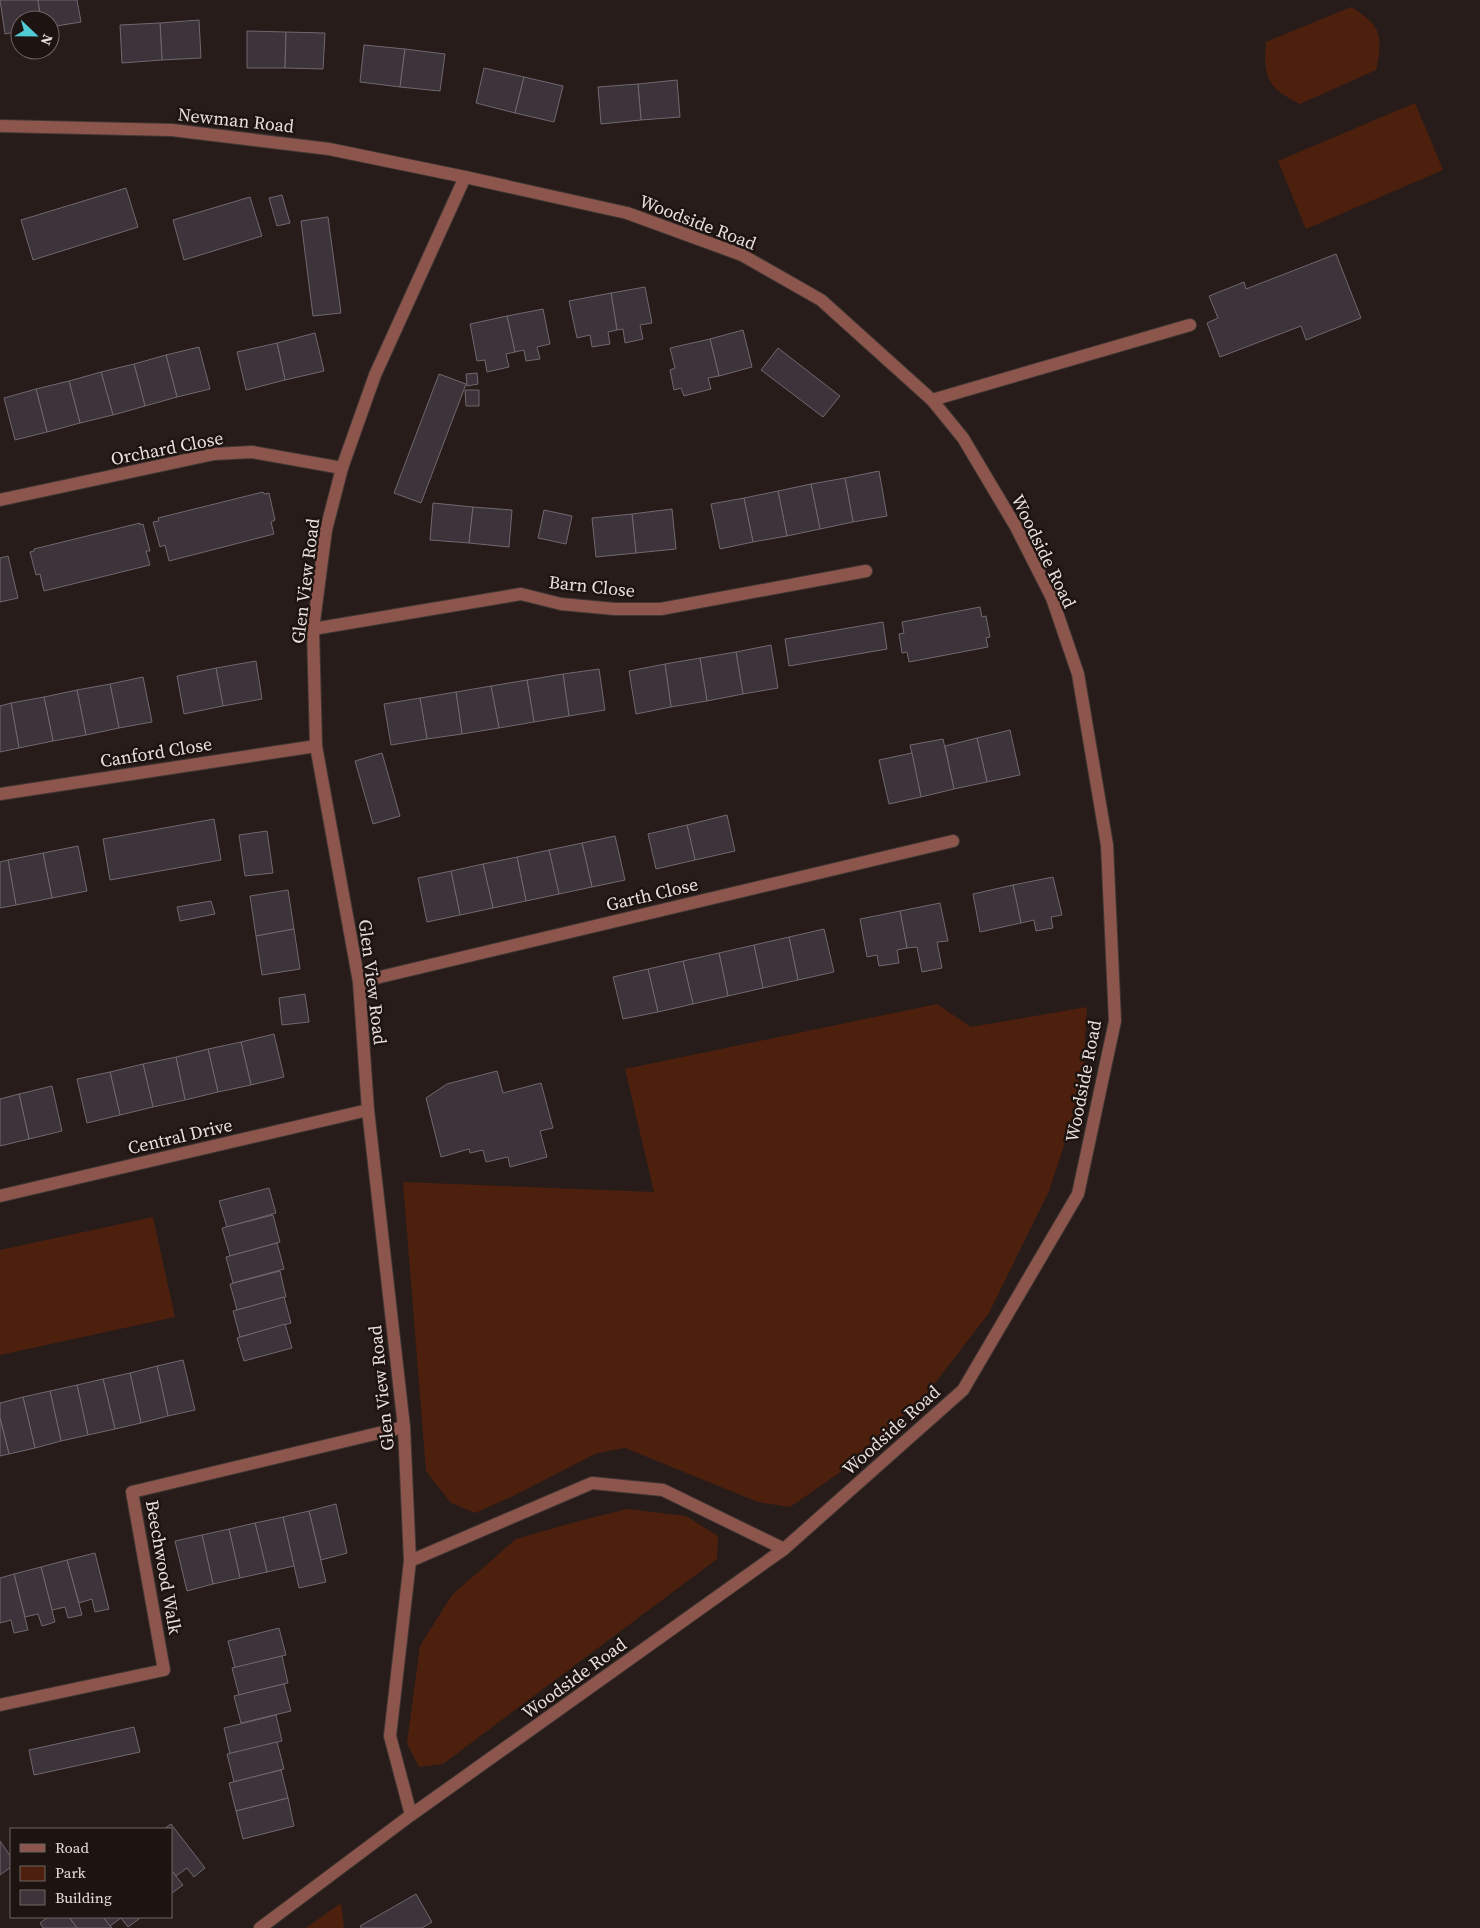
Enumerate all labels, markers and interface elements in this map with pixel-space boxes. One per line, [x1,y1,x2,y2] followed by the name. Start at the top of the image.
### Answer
[10,10,60,60] north arrow
[36,31,58,48] text: N
[177,101,295,139] street label: Newman Road
[636,188,760,256] street label: Woodside Road
[109,425,225,471] street label: Orchard Close
[1006,490,1082,612] street label: Woodside Road
[285,517,325,645] street label: Glen View Road
[548,569,636,603] street label: Barn Close
[98,731,214,773] street label: Canford Close
[604,871,700,917] street label: Garth Close
[353,918,393,1046] street label: Glen View Road
[1059,1018,1107,1144] street label: Woodside Road
[125,1112,235,1160] street label: Central Drive
[362,1324,400,1452] street label: Glen View Road
[837,1379,945,1481] street label: Woodside Road
[140,1498,188,1636] street label: Beechwood Walk
[517,1632,631,1724] street label: Woodside Road
[10,1828,172,1918] legend
[55,1837,89,1858] text: Road
[55,1862,87,1883] text: Park
[55,1887,112,1908] text: Building

